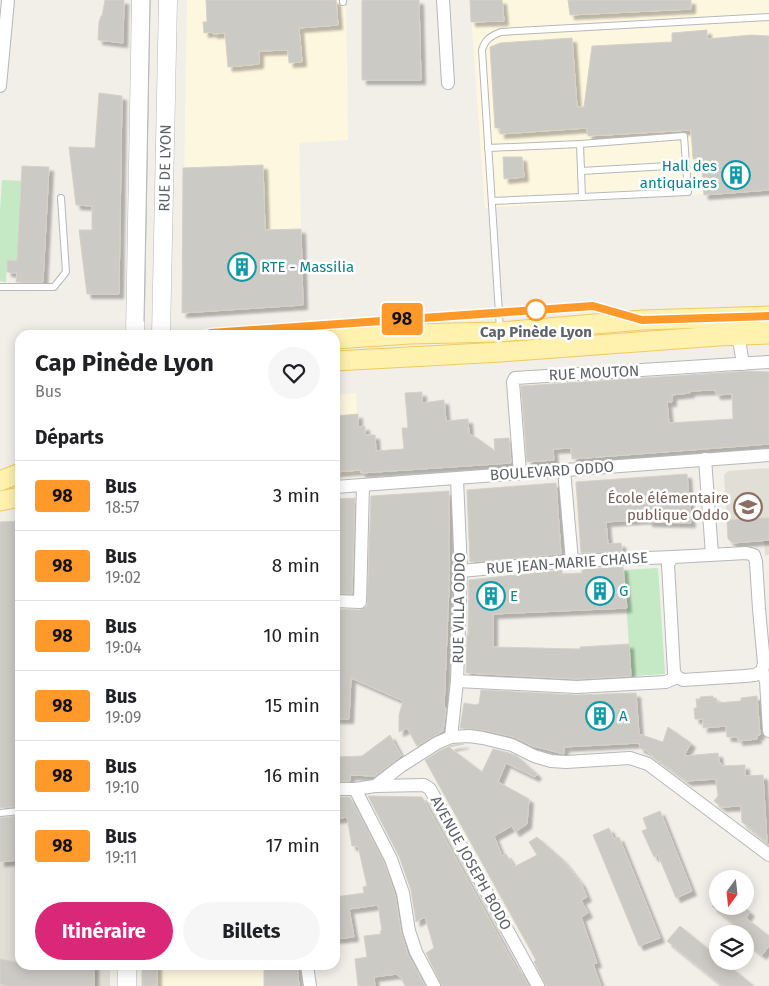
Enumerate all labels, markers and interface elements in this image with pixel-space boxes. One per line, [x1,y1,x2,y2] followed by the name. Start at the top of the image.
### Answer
[155,124,175,212] street label: RUE DE LYON
[640,157,717,192] place label: Hall des antiquaires
[721,160,751,190] building icon: Hall des antiquaires
[227,252,257,282] building icon: RTE - Massilia
[261,258,354,276] place label: RTE - Massilia
[525,299,547,321] marker: Cap Pinède Lyon
[380,303,424,335] line badge: 98
[392,308,412,330] text: 98
[480,323,592,341] place label: Cap Pinède Lyon
[268,347,320,399] button: heart
[35,349,214,377] text: Cap Pinède Lyon
[548,362,640,384] street label: RUE MOUTON
[35,382,62,401] text: Bus
[35,426,104,449] text: Départs
[489,458,615,484] street label: BOULEVARD ODDO
[105,475,137,498] text: Bus
[273,484,320,507] text: 3 min
[52,485,73,507] text: 98
[607,489,729,524] place label: École élémentaire publique Oddo
[733,492,763,522] school or university icon: École élémentaire publique Oddo
[105,498,139,517] text: 18:57
[105,545,137,568] text: Bus
[486,548,648,578] street label: RUE JEAN-MARIE CHAISE
[449,552,469,664] street label: RUE VILLA ODDO
[272,554,320,577] text: 8 min
[52,555,73,577] text: 98
[105,568,141,587] text: 19:02
[585,576,615,606] building icon: G
[476,581,506,611] building icon: E
[619,582,628,600] place label: G
[510,587,518,605] place label: E
[105,615,137,638] text: Bus
[263,624,320,647] text: 10 min
[52,625,73,647] text: 98
[105,638,142,657] text: 19:04
[105,685,137,708] text: Bus
[264,694,320,717] text: 15 min
[52,695,73,717] text: 98
[585,701,615,731] building icon: A
[619,707,628,725] place label: A
[105,708,141,727] text: 19:09
[105,755,137,778] text: Bus
[264,764,320,787] text: 16 min
[52,765,73,787] text: 98
[105,778,139,797] text: 19:10
[427,793,515,933] street label: AVENUE JOSEPH BODO
[105,825,137,848] text: Bus
[266,834,320,857] text: 17 min
[52,835,73,857] text: 98
[105,848,137,867] text: 19:11
[709,870,754,915] north arrow
[709,870,754,970] map controls
[35,902,173,960] button: Itinéraire
[183,902,320,960] button: Billets
[709,925,754,970] button: layers

